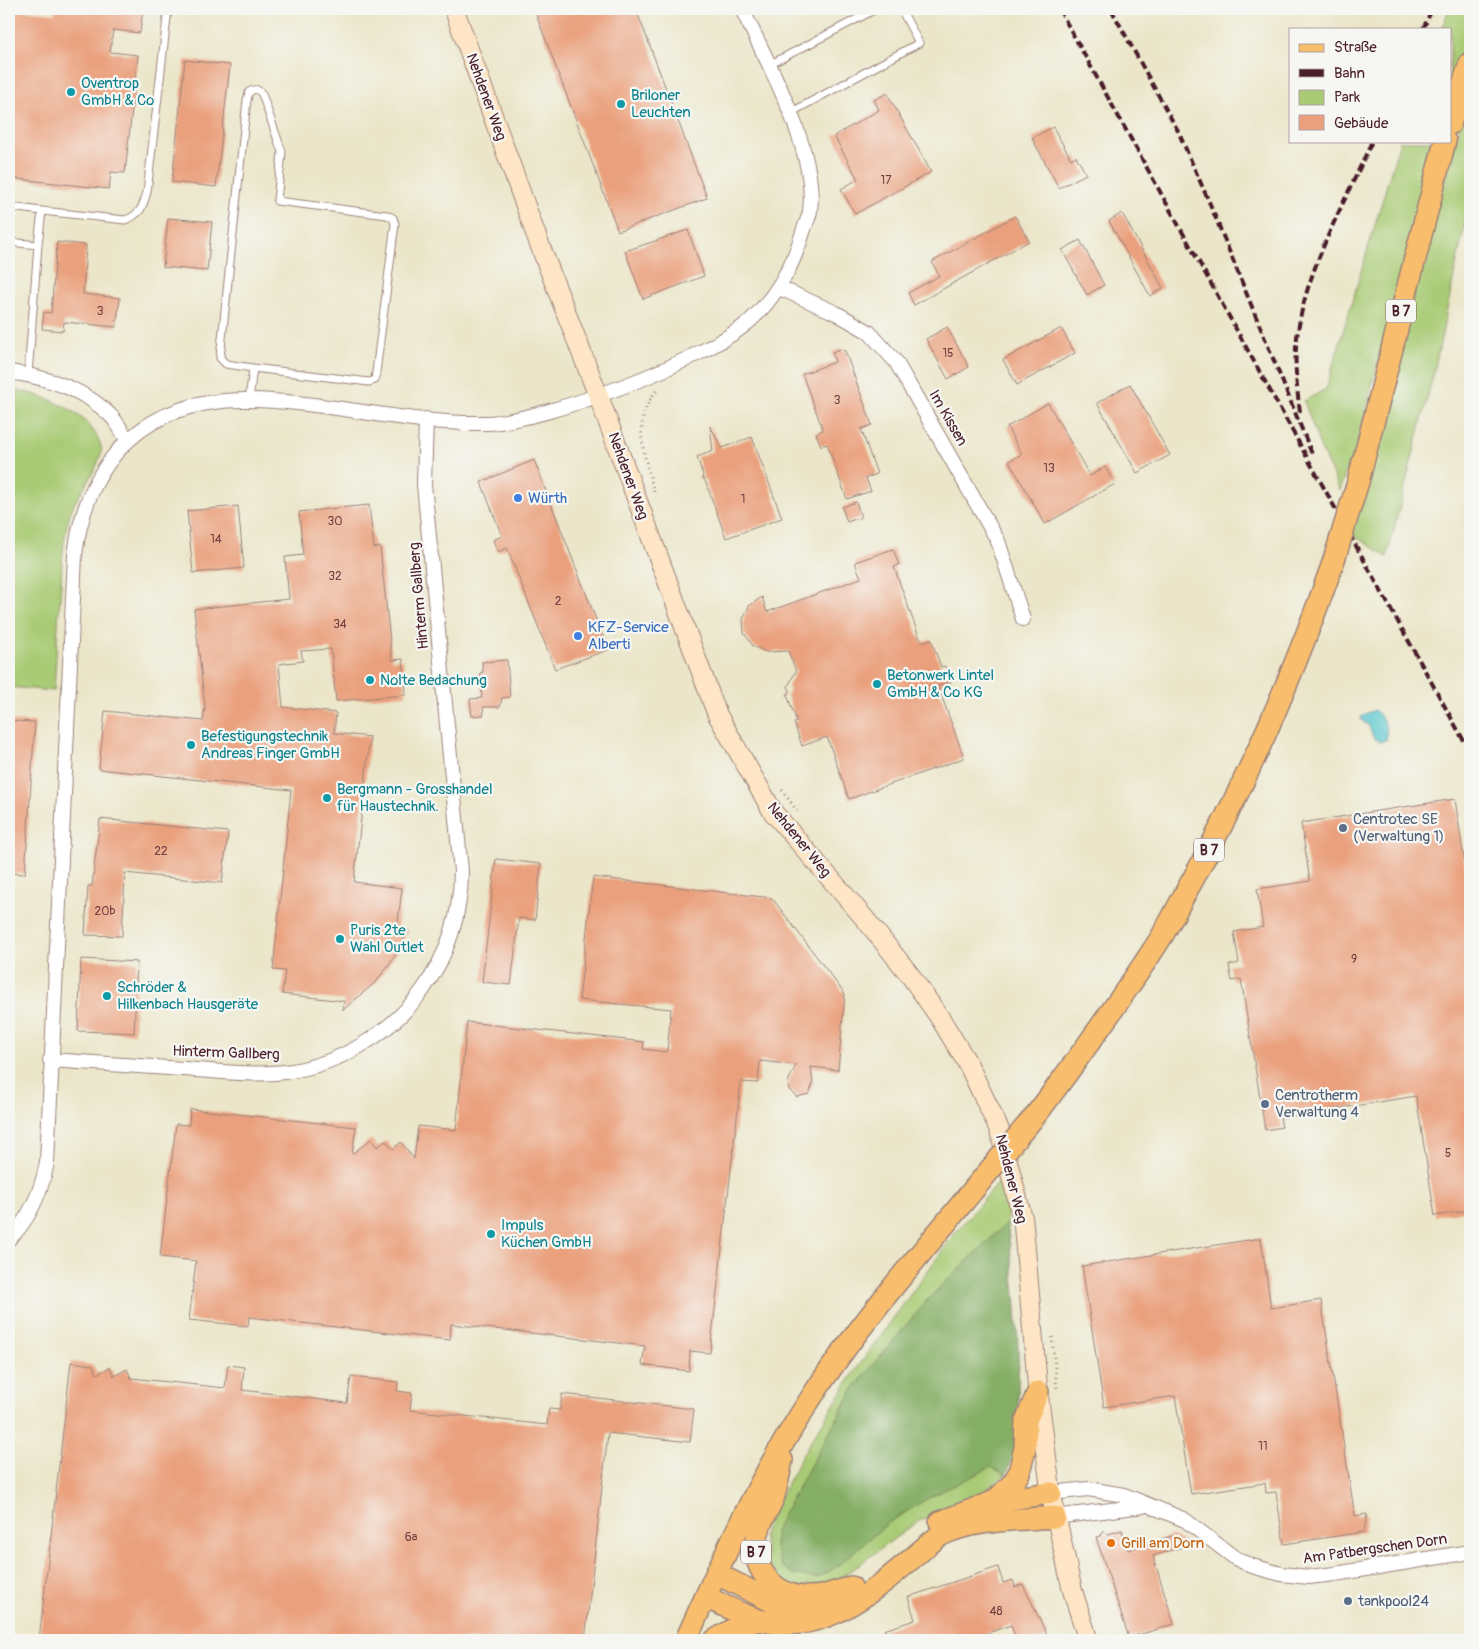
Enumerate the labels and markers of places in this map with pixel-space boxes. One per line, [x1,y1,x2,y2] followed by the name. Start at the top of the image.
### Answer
[81,74,154,110] place label: Oventrop GmbH & Co
[65,86,77,98] marker: Oventrop GmbH & Co
[631,86,691,122] place label: Briloner Leuchten
[615,98,627,110] marker: Briloner Leuchten
[528,489,567,508] place label: Würth
[512,492,524,504] marker: Würth
[588,618,669,654] place label: KFZ-Service Alberti
[572,630,584,642] marker: KFZ-Service Alberti
[887,666,994,702] place label: Betonwerk Lintel GmbH & Co KG
[380,671,487,690] place label: Nolte Bedachung
[364,674,376,686] marker: Nolte Bedachung
[871,678,883,690] marker: Betonwerk Lintel GmbH & Co KG
[201,727,340,763] place label: Befestigungstechnik Andreas Finger GmbH
[185,739,197,751] marker: Befestigungstechnik Andreas Finger GmbH
[337,780,493,816] place label: Bergmann - Grosshandel für Haustechnik.
[321,792,333,804] marker: Bergmann - Grosshandel für Haustechnik.
[1353,810,1444,846] place label: Centrotec SE (Verwaltung 1)
[1337,822,1349,834] marker: Centrotec SE (Verwaltung 1)
[350,921,425,957] place label: Puris 2te Wahl Outlet
[334,933,346,945] marker: Puris 2te Wahl Outlet
[117,978,259,1014] place label: Schröder & Hilkenbach Hausgeräte
[101,990,113,1002] marker: Schröder & Hilkenbach Hausgeräte
[1275,1086,1359,1122] place label: Centrotherm Verwaltung 4
[1259,1098,1271,1110] marker: Centrotherm Verwaltung 4
[501,1216,591,1252] place label: Impuls Küchen GmbH
[485,1228,497,1240] marker: Impuls Küchen GmbH
[1121,1534,1204,1553] place label: Grill am Dorn
[1105,1537,1117,1549] marker: Grill am Dorn
[1357,1592,1429,1611] place label: tankpool24
[1342,1595,1354,1607] marker: tankpool24

